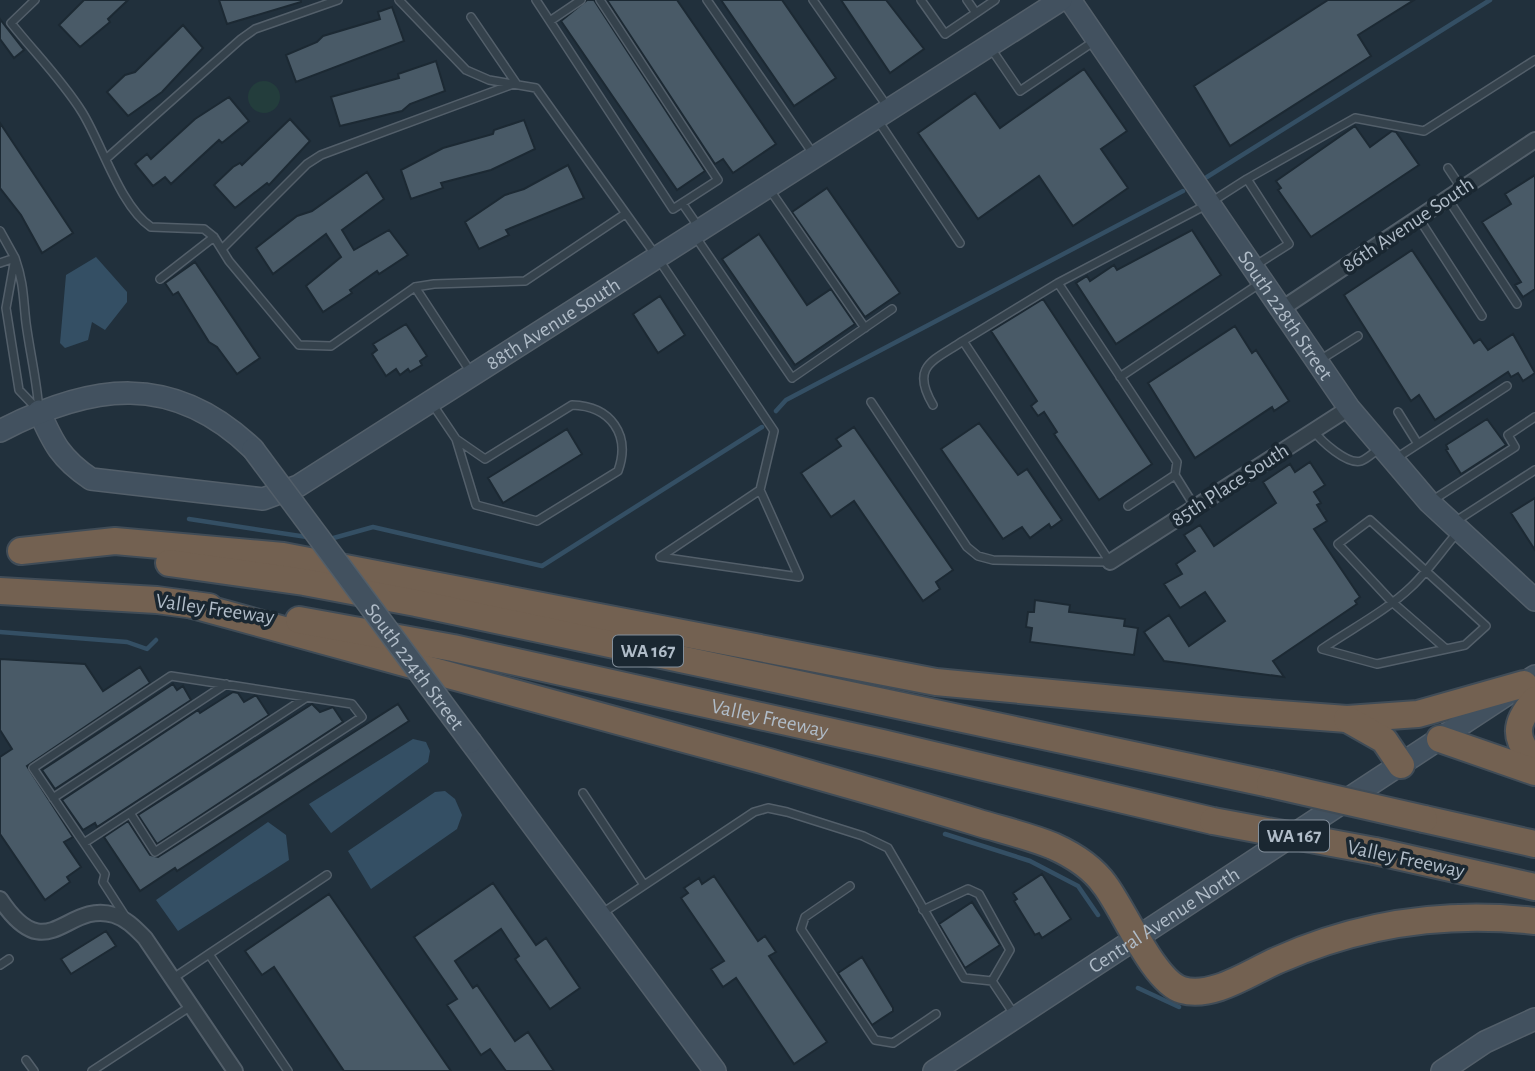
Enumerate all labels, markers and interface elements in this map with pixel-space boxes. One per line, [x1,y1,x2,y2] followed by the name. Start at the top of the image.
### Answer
[1338,173,1478,277] street label: 86th Avenue South
[1234,247,1337,384] street label: South 228th Street
[482,273,624,374] street label: 88th Avenue South
[1168,439,1292,531] street label: 85th Place South
[154,590,276,628] street label: Valley Freeway
[361,599,469,734] street label: South 224th Street
[613,636,683,666] road number: WA 167
[709,695,831,741] street label: Valley Freeway
[1259,820,1329,852] road number: WA 167
[1345,836,1467,882] street label: Valley Freeway
[1085,863,1243,977] street label: Central Avenue North

